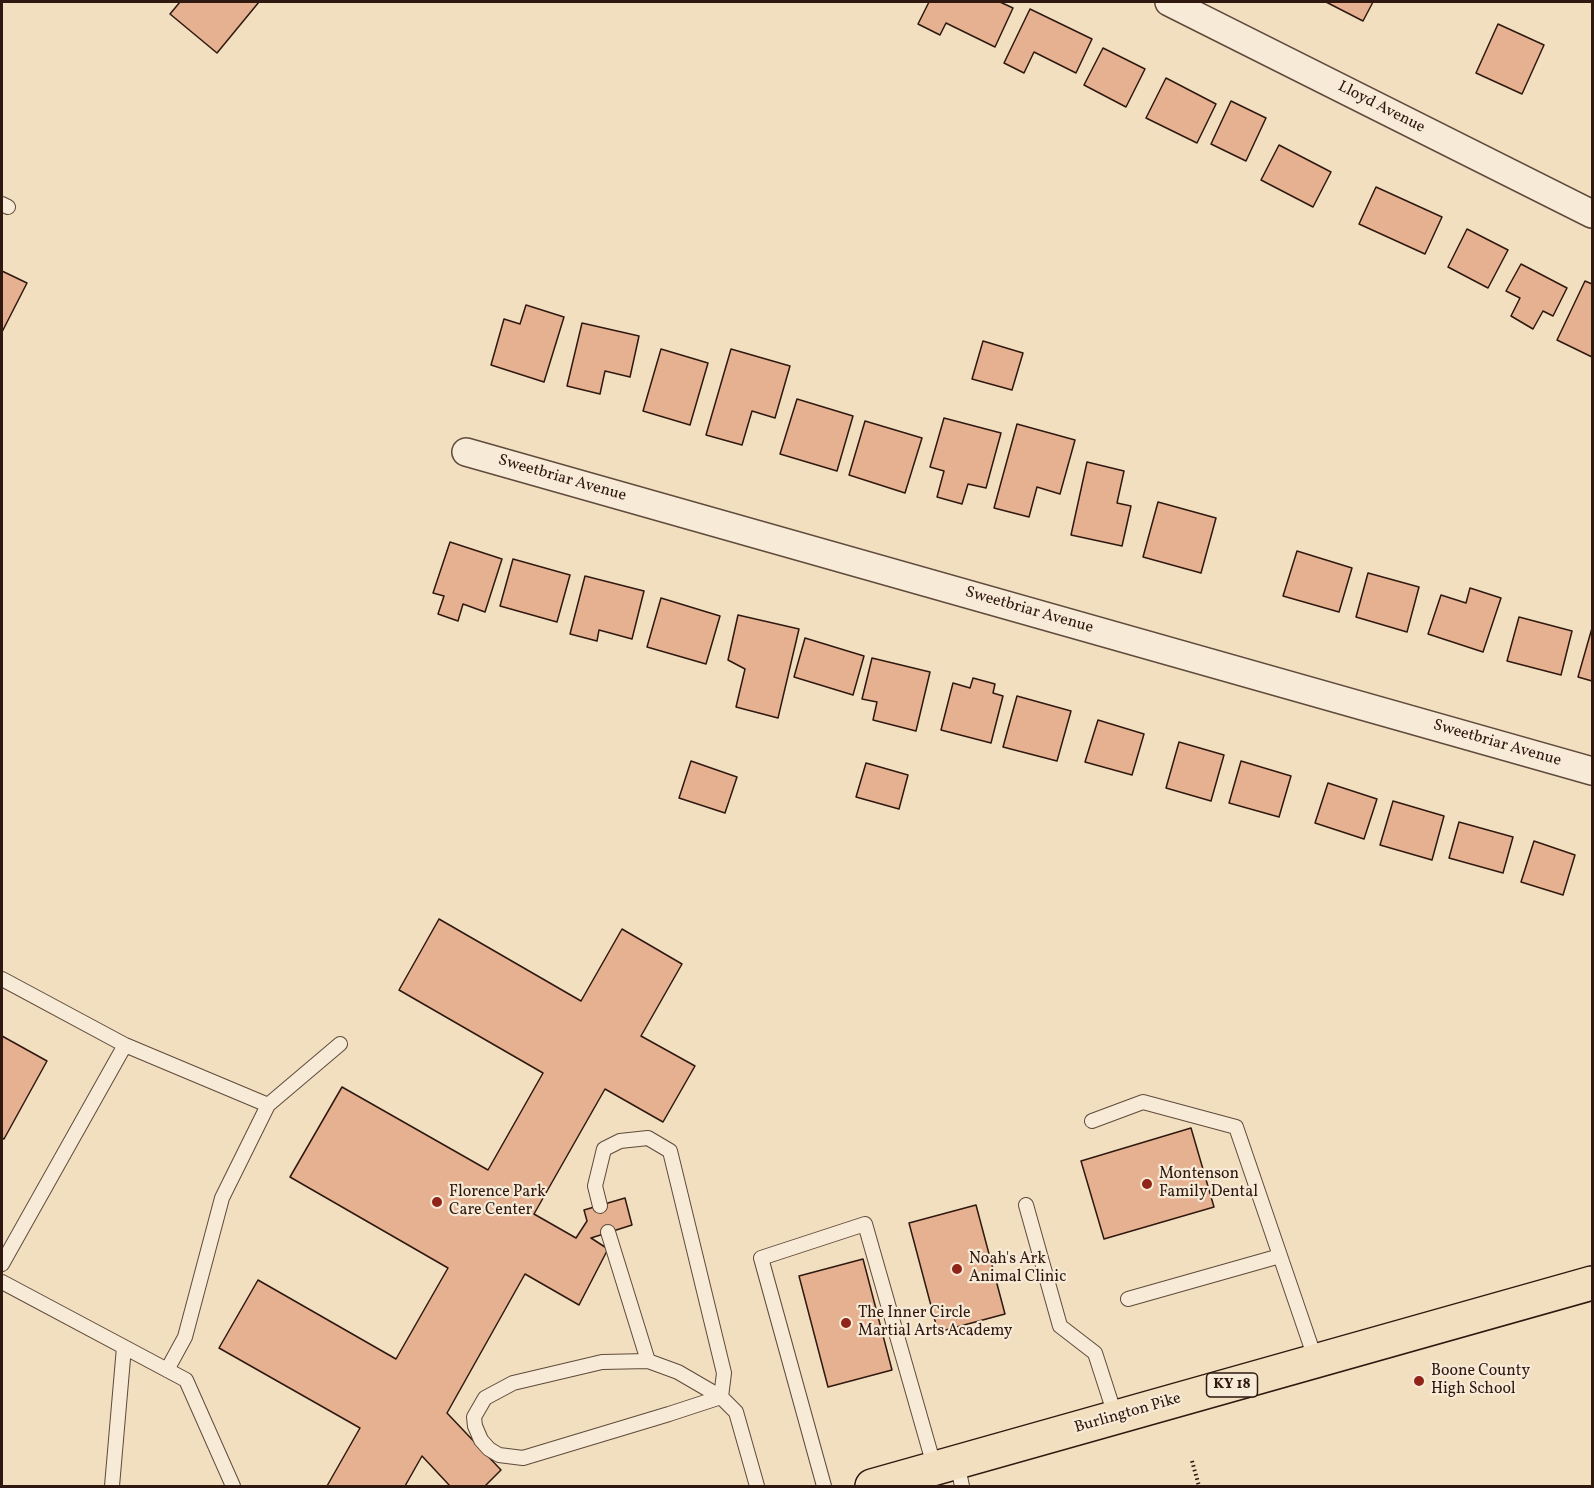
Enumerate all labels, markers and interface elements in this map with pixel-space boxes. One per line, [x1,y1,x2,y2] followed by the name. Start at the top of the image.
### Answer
[1334,78,1428,138] street label: Lloyd Avenue
[496,452,628,506] street label: Sweetbriar Avenue
[963,584,1095,638] street label: Sweetbriar Avenue
[1431,717,1563,771] street label: Sweetbriar Avenue
[1159,1165,1258,1203] place label: Montenson Family Dental
[1140,1177,1154,1191] marker: Montenson Family Dental
[449,1183,546,1221] place label: Florence Park Care Center
[430,1195,444,1209] marker: Florence Park Care Center
[969,1250,1066,1288] place label: Noah's Ark Animal Clinic
[950,1262,964,1276] marker: Noah's Ark Animal Clinic
[858,1304,1012,1342] place label: The Inner Circle Martial Arts Academy
[839,1316,853,1330] marker: The Inner Circle Martial Arts Academy
[1431,1362,1530,1400] place label: Boone County High School
[1206,1373,1258,1397] road number: KY 18
[1412,1374,1426,1388] marker: Boone County High School
[1073,1390,1183,1438] street label: Burlington Pike

